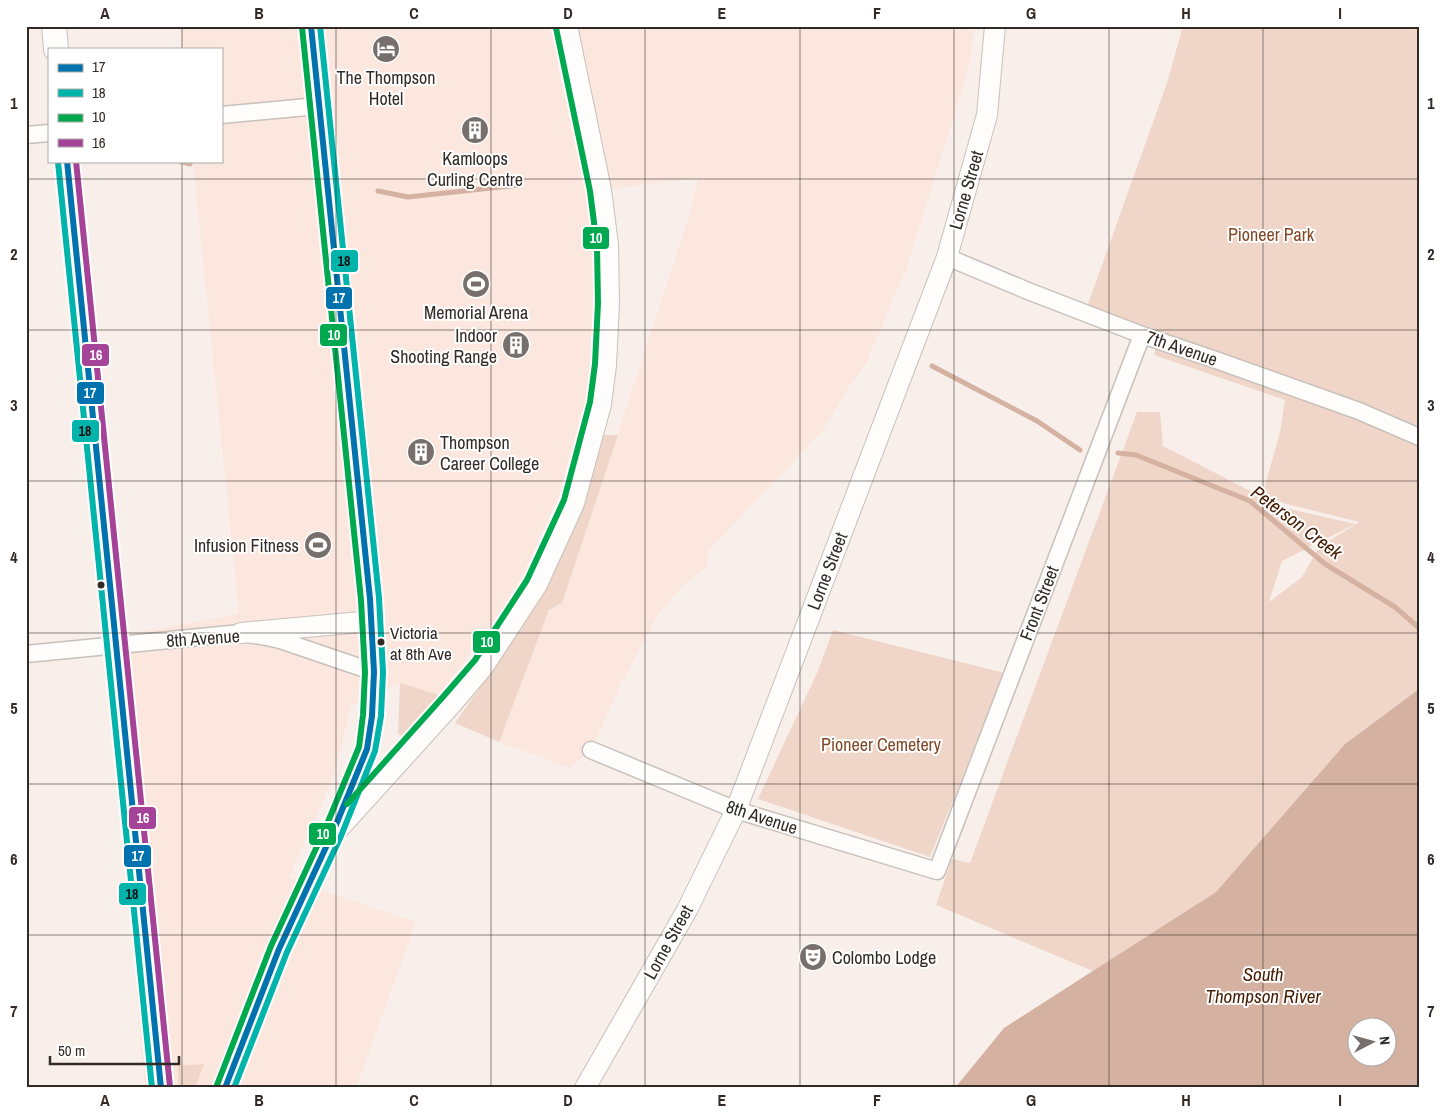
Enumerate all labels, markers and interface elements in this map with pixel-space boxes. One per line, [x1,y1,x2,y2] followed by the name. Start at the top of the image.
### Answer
[100,2,110,24] text: A
[254,2,264,24] text: B
[409,2,419,24] text: C
[563,2,573,24] text: D
[718,2,727,24] text: E
[873,2,881,24] text: F
[1026,2,1036,24] text: G
[1181,2,1191,24] text: H
[1338,2,1342,24] text: I
[371,34,401,64] hotel icon: The Thompson Hotel
[48,48,222,162] legend
[92,56,106,77] text: 17
[336,65,436,111] place label: The Thompson Hotel
[92,82,106,103] text: 18
[10,92,18,114] text: 1
[1427,92,1435,114] text: 1
[92,106,106,127] text: 10
[460,115,490,145] building icon: Kamloops Curling Centre
[92,132,106,153] text: 16
[427,146,523,192] place label: Kamloops Curling Centre
[943,148,989,232] street label: Lorne Street
[1228,222,1315,247] park label: Pioneer Park
[582,226,610,250] line badge: 10
[590,229,602,247] text: 10
[10,243,18,265] text: 2
[1427,243,1435,265] text: 2
[330,249,359,273] line badge: 18
[338,252,350,270] text: 18
[461,269,491,299] sports icon: Memorial Arena
[325,286,353,310] line badge: 17
[333,289,346,307] text: 17
[424,300,528,325] place label: Memorial Arena
[319,323,348,347] line badge: 10
[390,323,497,369] place label: Indoor Shooting Range
[1143,324,1221,372] street label: 7th Avenue
[328,326,340,344] text: 10
[501,330,531,360] building icon: Indoor Shooting Range
[81,343,110,367] line badge: 16
[90,346,102,364] text: 16
[76,381,105,405] line badge: 17
[84,384,97,402] text: 17
[10,394,18,416] text: 3
[1427,394,1435,416] text: 3
[71,419,100,443] line badge: 18
[79,422,91,440] text: 18
[440,430,539,476] place label: Thompson Career College
[406,437,436,467] building icon: Thompson Career College
[1246,479,1349,566] water label: Peterson Creek
[801,529,853,613] street label: Lorne Street
[303,530,333,560] sports icon: Infusion Fitness
[194,533,299,558] place label: Infusion Fitness
[10,546,18,568] text: 4
[1427,546,1435,568] text: 4
[1013,562,1065,644] street label: Front Street
[96,580,106,590] unlabelled marker
[390,621,452,665] place label: Victoria at 8th Ave
[165,623,241,653] street label: 8th Avenue
[472,630,501,654] line badge: 10
[481,633,493,651] text: 10
[376,637,386,647] marker: Victoria at 8th Ave
[10,697,18,719] text: 5
[1427,697,1435,719] text: 5
[821,732,942,757] park label: Pioneer Cemetery
[723,794,801,840] street label: 8th Avenue
[128,806,157,830] line badge: 16
[137,809,149,827] text: 16
[308,822,337,846] line badge: 10
[317,825,329,843] text: 10
[123,844,152,868] line badge: 17
[132,847,145,865] text: 17
[10,848,18,870] text: 6
[1427,848,1435,870] text: 6
[118,882,147,906] line badge: 18
[126,885,138,903] text: 18
[637,900,699,984] street label: Lorne Street
[798,942,828,972] theatre icon: Colombo Lodge
[832,945,936,970] place label: Colombo Lodge
[1205,961,1321,1009] water label: South Thompson River
[10,1000,18,1022] text: 7
[1427,1000,1435,1022] text: 7
[1348,1016,1398,1066] north arrow
[50,1034,179,1066] scale bar
[1376,1036,1394,1046] text: N
[58,1040,85,1061] text: 50 m
[100,1089,110,1111] text: A
[254,1089,264,1111] text: B
[409,1089,419,1111] text: C
[563,1089,573,1111] text: D
[718,1089,727,1111] text: E
[873,1089,881,1111] text: F
[1026,1089,1036,1111] text: G
[1181,1089,1191,1111] text: H
[1338,1089,1342,1111] text: I

